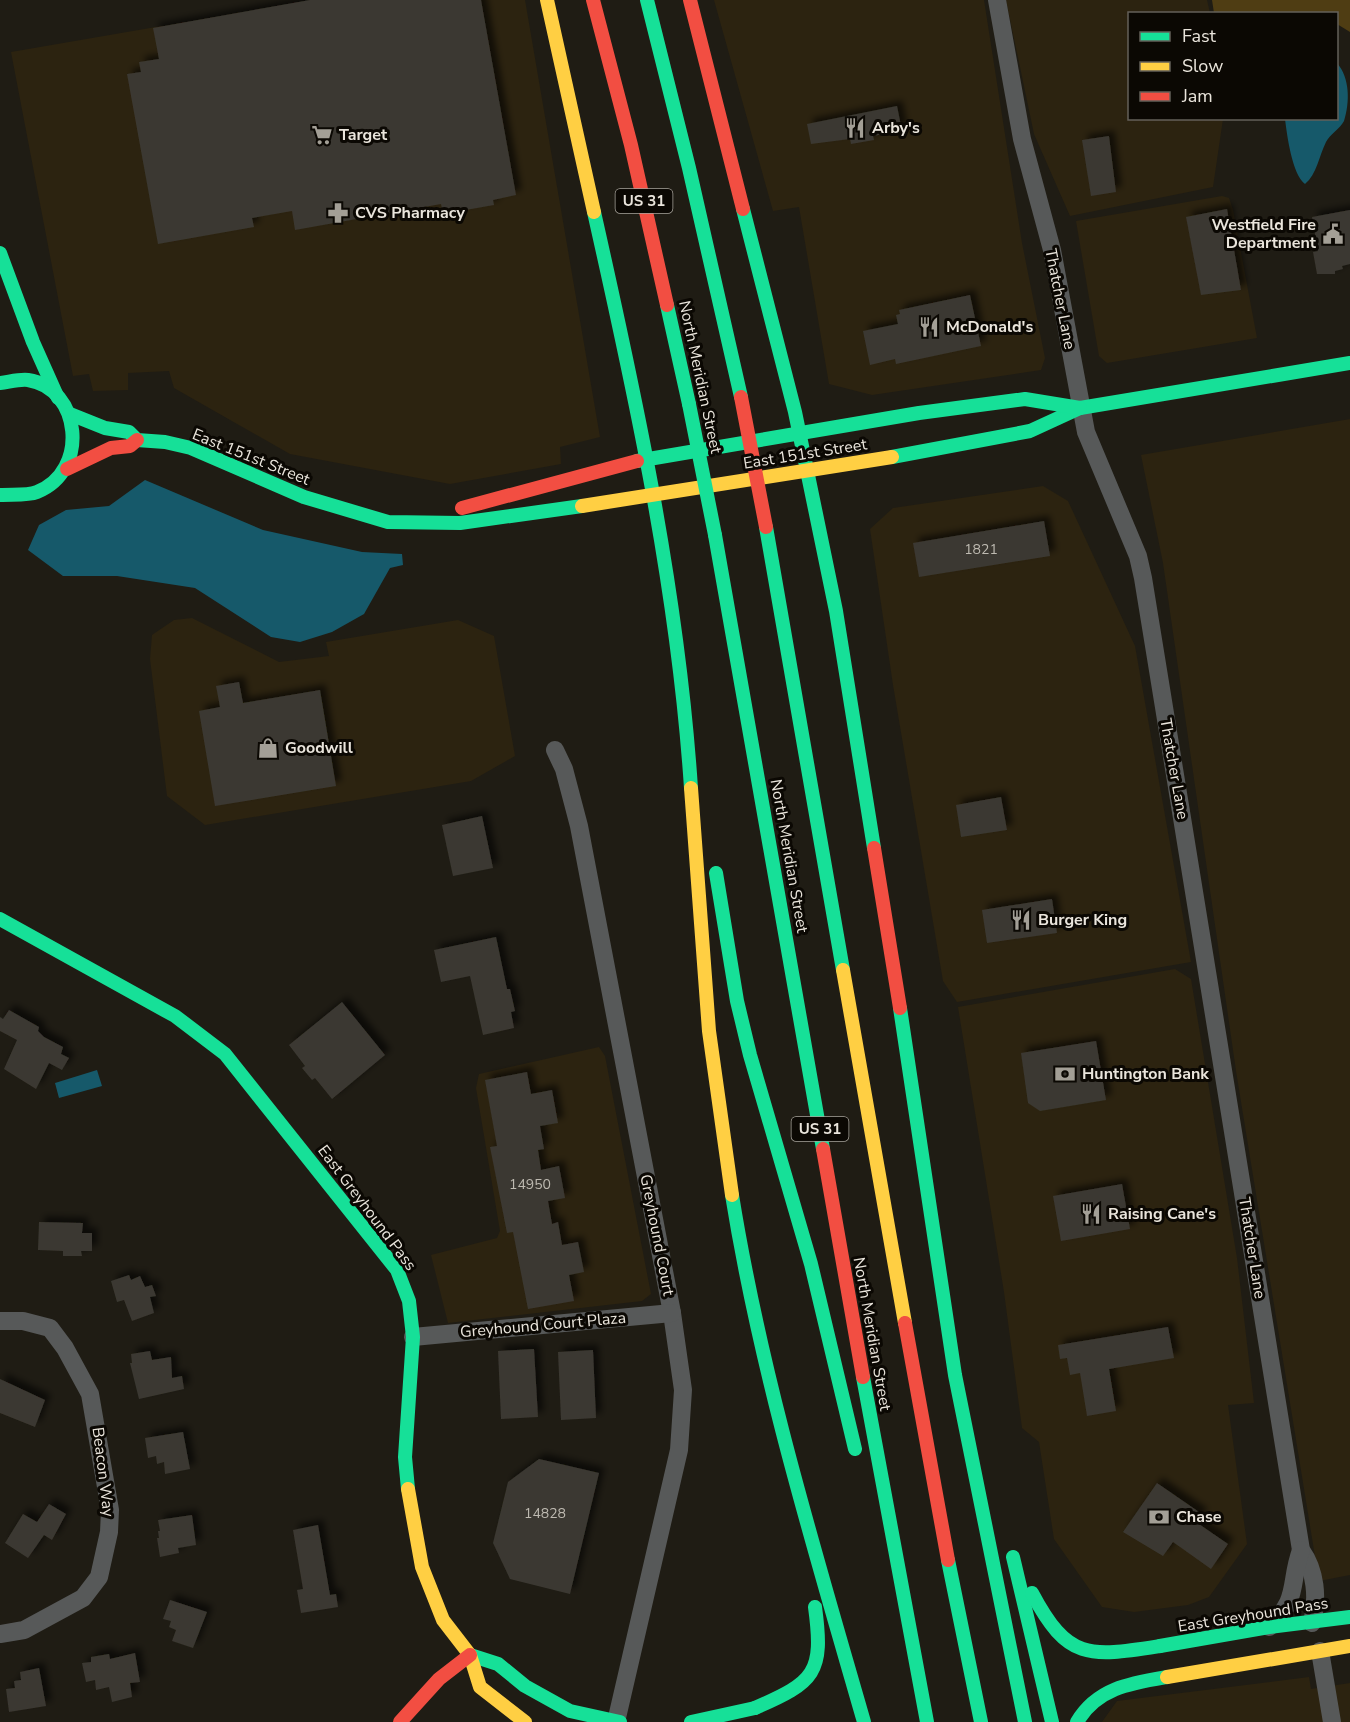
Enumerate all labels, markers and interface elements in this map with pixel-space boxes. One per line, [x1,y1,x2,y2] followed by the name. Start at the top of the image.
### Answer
[1128,12,1338,120] legend
[1182,24,1217,48] text: Fast
[1182,54,1223,78] text: Slow
[1181,84,1213,108] text: Jam
[843,116,867,140] restaurant icon: Arby's
[872,117,920,139] place label: Arby's
[310,123,334,147] supermarket icon: Target
[339,124,388,146] place label: Target
[616,189,672,213] road number: US 31
[326,201,350,225] pharmacy icon: CVS Pharmacy
[355,202,465,224] place label: CVS Pharmacy
[1211,214,1317,254] place label: Westfield Fire Department
[1321,222,1345,246] public building icon: Westfield Fire Department
[1039,247,1081,351] street label: Thatcher Lane
[673,299,727,456] street label: North Meridian Street
[917,315,941,339] restaurant icon: McDonald's
[946,316,1033,338] place label: McDonald's
[189,423,313,491] street label: East 151st Street
[742,433,869,475] street label: East 151st Street
[964,540,998,559] house number: 1821
[1154,717,1194,821] street label: Thatcher Lane
[256,736,280,760] shop icon: Goodwill
[285,737,353,759] place label: Goodwill
[765,777,813,935] street label: North Meridian Street
[1009,908,1033,932] restaurant icon: Burger King
[1038,909,1127,931] place label: Burger King
[1053,1062,1077,1086] bank icon: Huntington Bank
[1082,1063,1209,1085] place label: Huntington Bank
[792,1117,848,1141] road number: US 31
[312,1141,422,1275] street label: East Greyhound Pass
[634,1172,680,1298] street label: Greyhound Court
[509,1175,551,1194] house number: 14950
[1233,1196,1271,1300] street label: Thatcher Lane
[1079,1202,1103,1226] restaurant icon: Raising Cane's
[1108,1203,1216,1225] place label: Raising Cane's
[848,1255,896,1413] street label: North Meridian Street
[459,1307,627,1343] street label: Greyhound Court Plaza
[87,1426,120,1519] street label: Beacon Way
[524,1504,566,1523] house number: 14828
[1147,1505,1171,1529] bank icon: Chase
[1176,1506,1222,1528] place label: Chase
[1176,1592,1330,1638] street label: East Greyhound Pass

